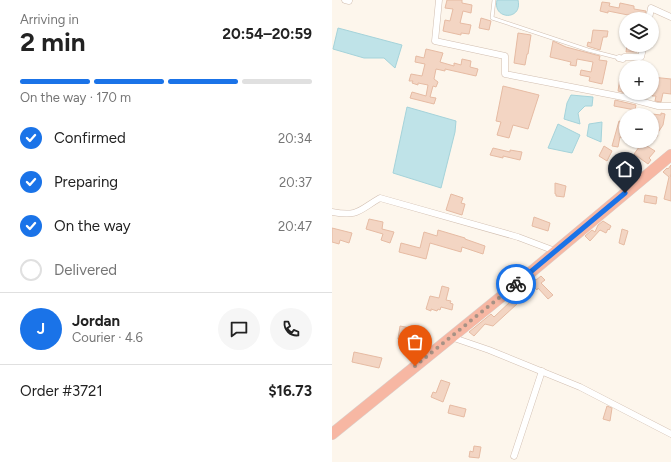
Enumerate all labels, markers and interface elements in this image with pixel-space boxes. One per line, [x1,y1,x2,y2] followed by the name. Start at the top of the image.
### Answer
[20,12,79,27] text: Arriving in
[619,12,659,148] map controls
[619,12,659,52] button: layers
[222,25,312,43] text: 20:54–20:59
[20,26,86,58] text: 2 min
[619,60,659,100] button: +
[20,90,131,105] text: On the way · 170 m
[619,108,659,148] button: −
[20,127,42,149] icon: check
[54,129,126,147] text: Confirmed
[278,131,312,146] text: 20:34
[608,152,642,193] pin
[614,158,636,180] icon: home
[20,171,42,193] icon: check
[54,173,118,191] text: Preparing
[279,175,312,190] text: 20:37
[20,215,42,237] icon: check
[54,217,131,235] text: On the way
[278,219,312,234] text: 20:47
[54,261,117,279] text: Delivered
[496,264,536,304] courier
[505,273,527,295] icon: bike
[218,308,260,350] button: chat
[270,308,312,350] button: phone
[72,312,120,330] text: Jordan
[37,320,45,338] text: J
[398,325,432,366] pin
[72,330,143,345] text: Courier · 4.6
[404,331,426,353] icon: bag
[20,382,103,400] text: Order #3721
[268,382,312,400] text: $16.73

